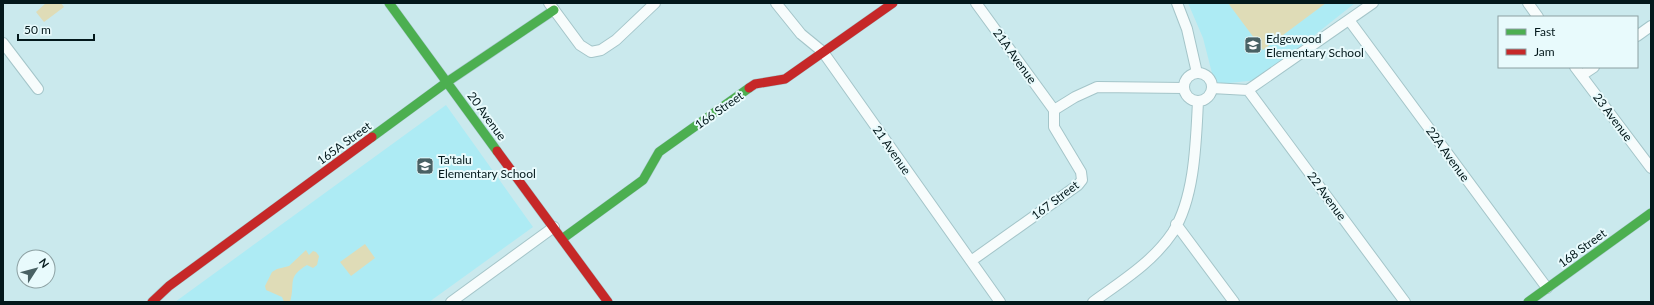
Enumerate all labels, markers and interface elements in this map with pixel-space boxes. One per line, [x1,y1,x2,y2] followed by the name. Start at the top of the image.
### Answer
[18,16,94,42] scale bar
[1498,16,1638,68] legend
[24,22,51,37] text: 50 m
[1534,24,1556,39] text: Fast
[990,26,1040,86] street label: 21A Avenue
[1266,31,1364,60] place label: Edgewood Elementary School
[1243,35,1263,55] school or university icon: Edgewood Elementary School
[1534,44,1555,59] text: Jam
[692,88,747,132] street label: 166 Street
[464,89,510,143] street label: 20 Avenue
[1590,90,1636,144] street label: 23 Avenue
[314,118,375,168] street label: 165A Street
[870,123,914,177] street label: 21 Avenue
[1423,124,1473,184] street label: 22A Avenue
[438,152,536,181] place label: Ta'talu Elementary School
[415,156,435,176] school or university icon: Ta'talu Elementary School
[1304,169,1350,223] street label: 22 Avenue
[1028,177,1082,223] street label: 167 Street
[1555,225,1609,270] street label: 168 Street
[16,249,56,289] north arrow
[37,256,52,270] text: N

